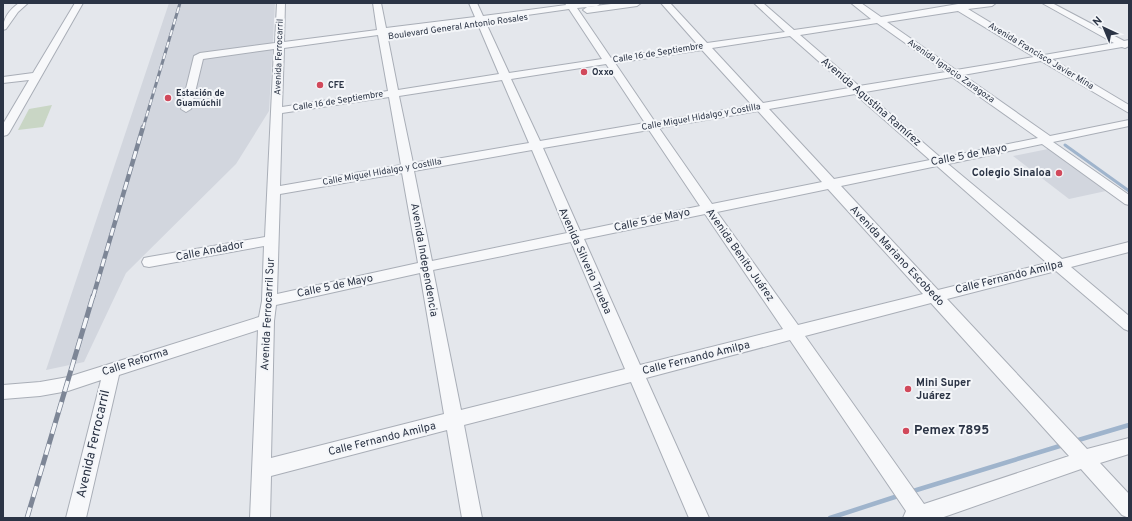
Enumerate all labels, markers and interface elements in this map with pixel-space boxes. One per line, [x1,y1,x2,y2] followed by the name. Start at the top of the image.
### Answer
[1084,8,1124,48] north arrow
[387,12,529,42] street label: Boulevard General Antonio Rosales
[1090,14,1105,29] text: N
[272,19,286,95] street label: Avenida Ferrocarril
[986,20,1096,92] street label: Avenida Francisco Javier Mina
[905,37,997,106] street label: Avenida Ignacio Zaragoza
[612,40,704,66] street label: Calle 16 de Septiembre
[818,55,924,149] street label: Avenida Agustina Ramírez
[579,67,589,77] marker: Oxxo
[592,67,614,78] place label: Oxxo
[315,80,325,90] marker: CFE
[328,80,345,91] place label: CFE
[176,88,225,109] place label: Estación de Guamúchil
[292,88,384,114] street label: Calle 16 de Septiembre
[163,93,173,103] marker: Estación de Guamúchil
[641,101,762,133] street label: Calle Miguel Hidalgo y Costilla
[930,141,1008,169] street label: Calle 5 de Mayo
[322,156,443,188] street label: Calle Miguel Hidalgo y Costilla
[972,166,1051,180] place label: Colegio Sinaloa
[1054,168,1064,178] marker: Colegio Sinaloa
[407,202,441,318] street label: Avenida Independencia
[847,203,947,309] street label: Avenida Mariano Escobedo
[613,205,691,235] street label: Calle 5 de Mayo
[555,206,615,317] street label: Avenida Silverio Trueba
[703,206,777,304] street label: Avenida Benito Juárez
[175,237,246,264] street label: Calle Andador
[258,256,278,371] street label: Avenida Ferrocarril Sur
[954,257,1064,297] street label: Calle Fernando Amilpa
[296,271,374,301] street label: Calle 5 de Mayo
[641,338,751,378] street label: Calle Fernando Amilpa
[100,345,170,379] street label: Calle Reforma
[916,376,971,403] place label: Mini Super Juárez
[903,384,913,394] marker: Mini Super Juárez
[74,388,114,500] street label: Avenida Ferrocarril
[327,419,437,459] street label: Calle Fernando Amilpa
[914,423,989,439] place label: Pemex 7895
[901,426,911,436] marker: Pemex 7895

